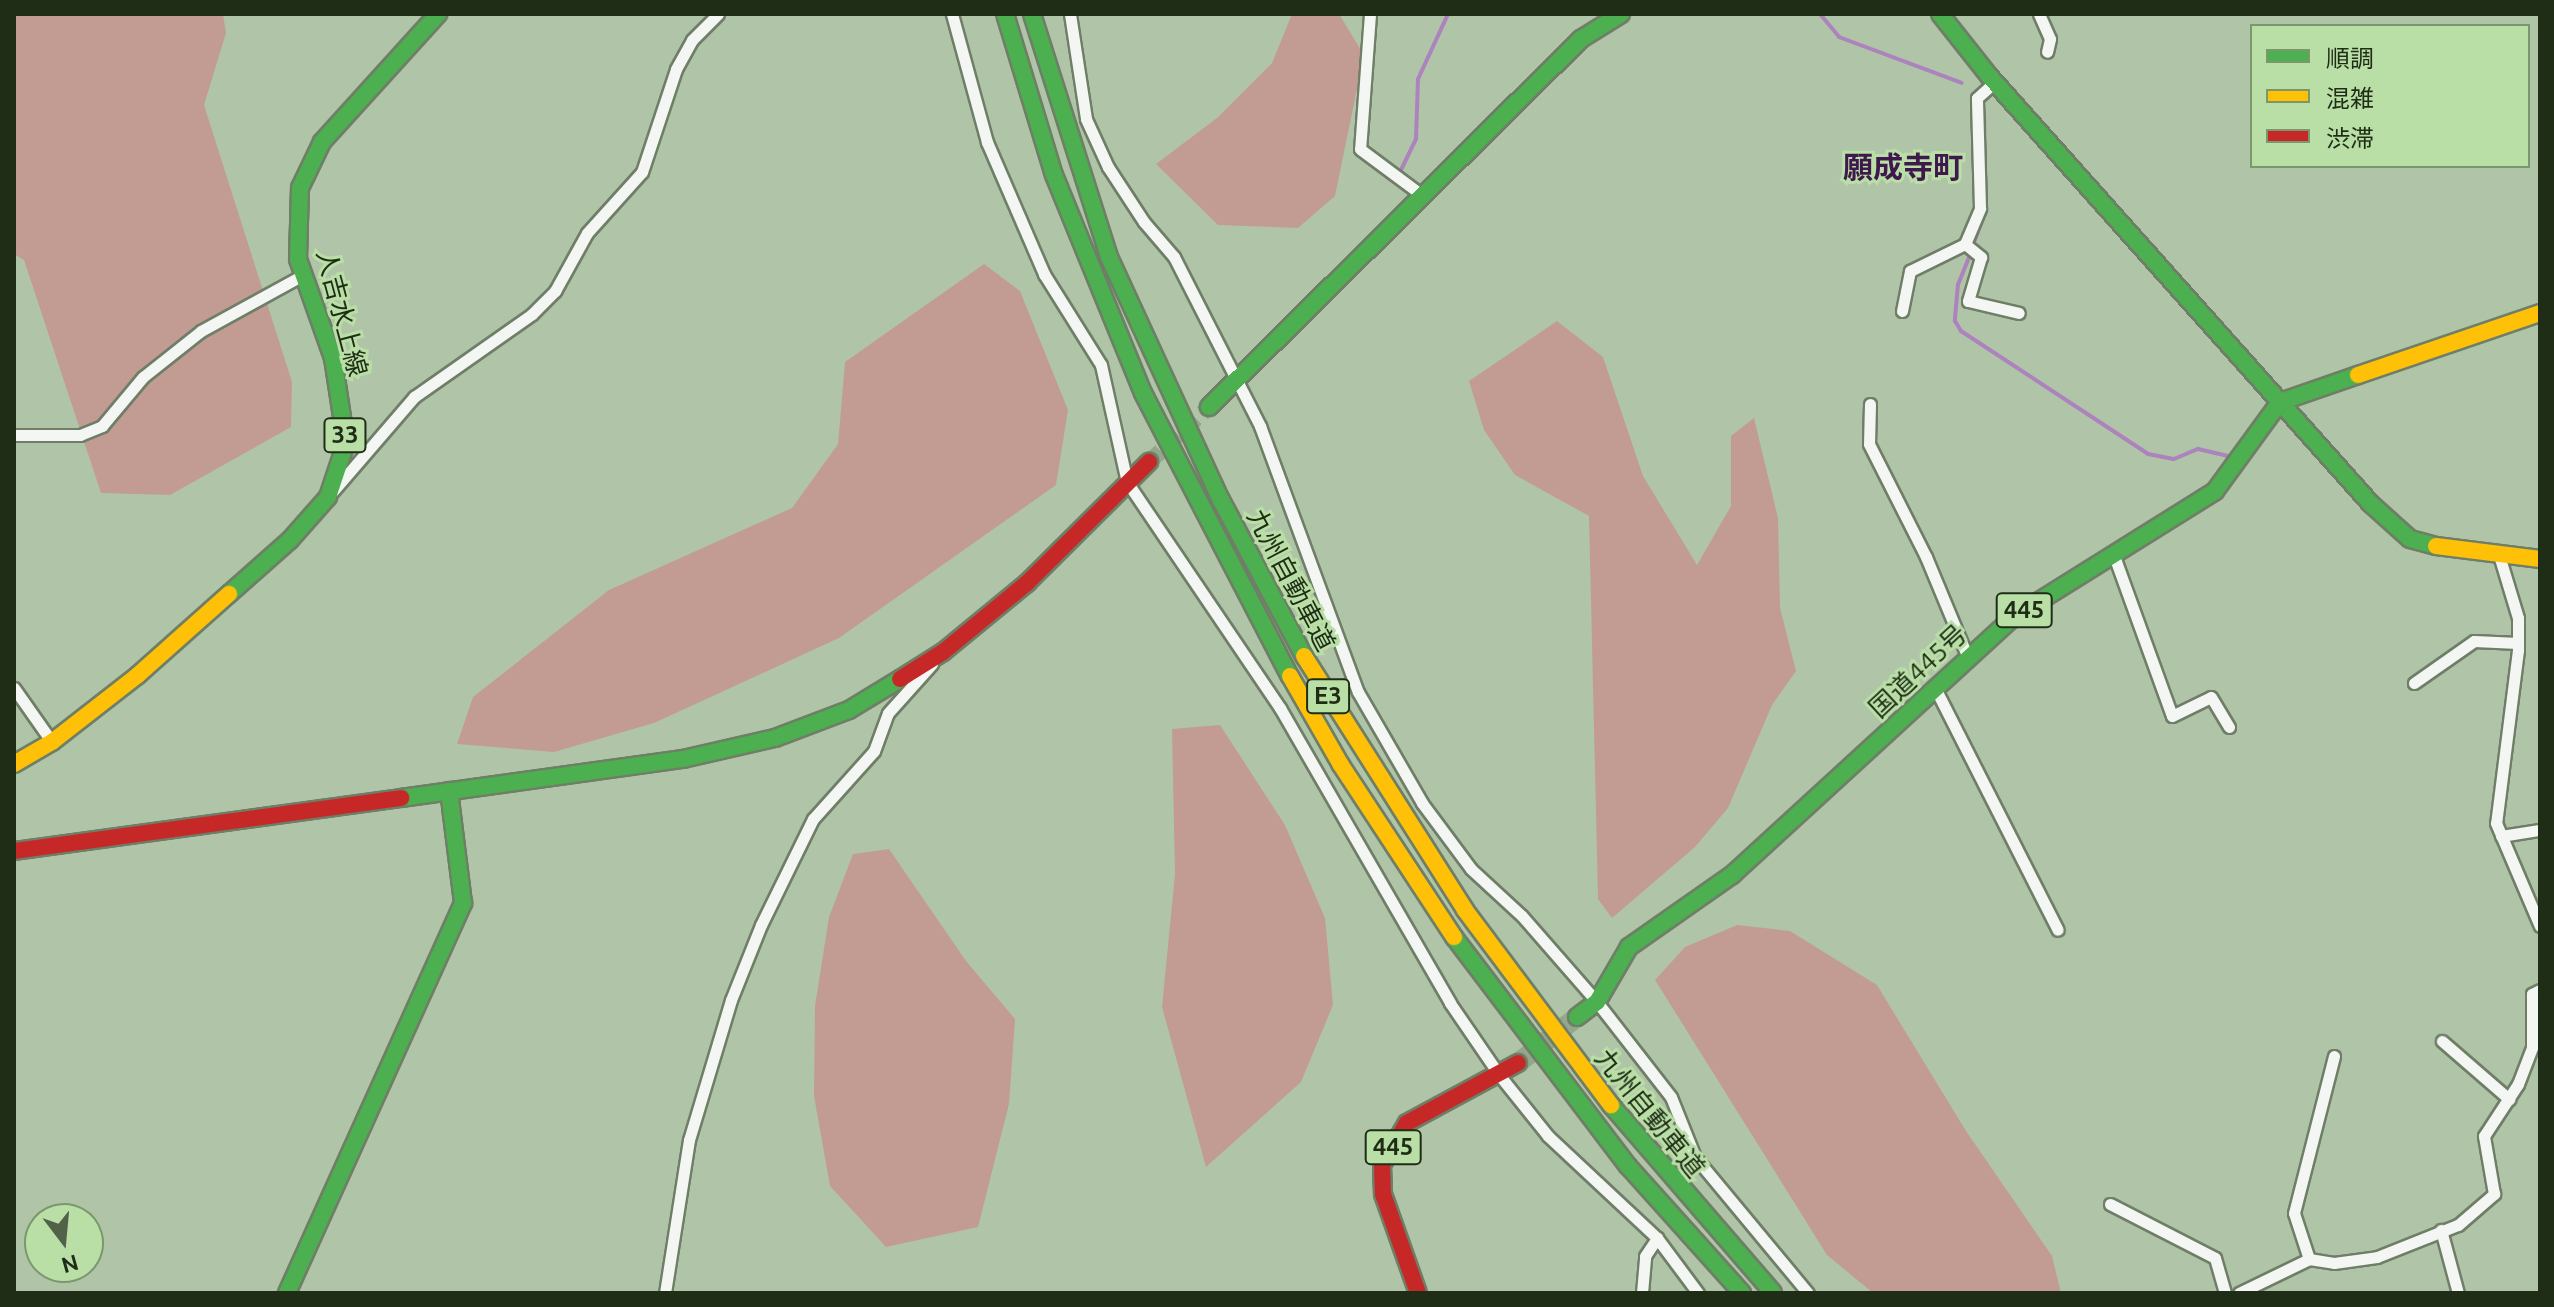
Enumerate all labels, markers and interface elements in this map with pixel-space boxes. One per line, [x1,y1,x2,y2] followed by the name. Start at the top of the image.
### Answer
[2250,24,2530,168] legend
[2326,45,2374,72] text: 順調
[2326,85,2374,112] text: 混雑
[2326,125,2374,152] text: 渋滞
[1843,149,1963,185] district label: 願成寺町
[310,246,374,380] street label: 人吉水上線
[323,415,367,455] road number: 33
[1241,504,1341,656] street label: 九州自動車道
[1994,590,2054,630] road number: 445
[1863,618,1973,724] street label: 国道445号
[1306,676,1350,716] road number: E3
[1589,1043,1711,1183] street label: 九州自動車道
[1363,1127,1423,1167] road number: 445
[24,1203,104,1283] north arrow
[59,1250,82,1279] text: N

